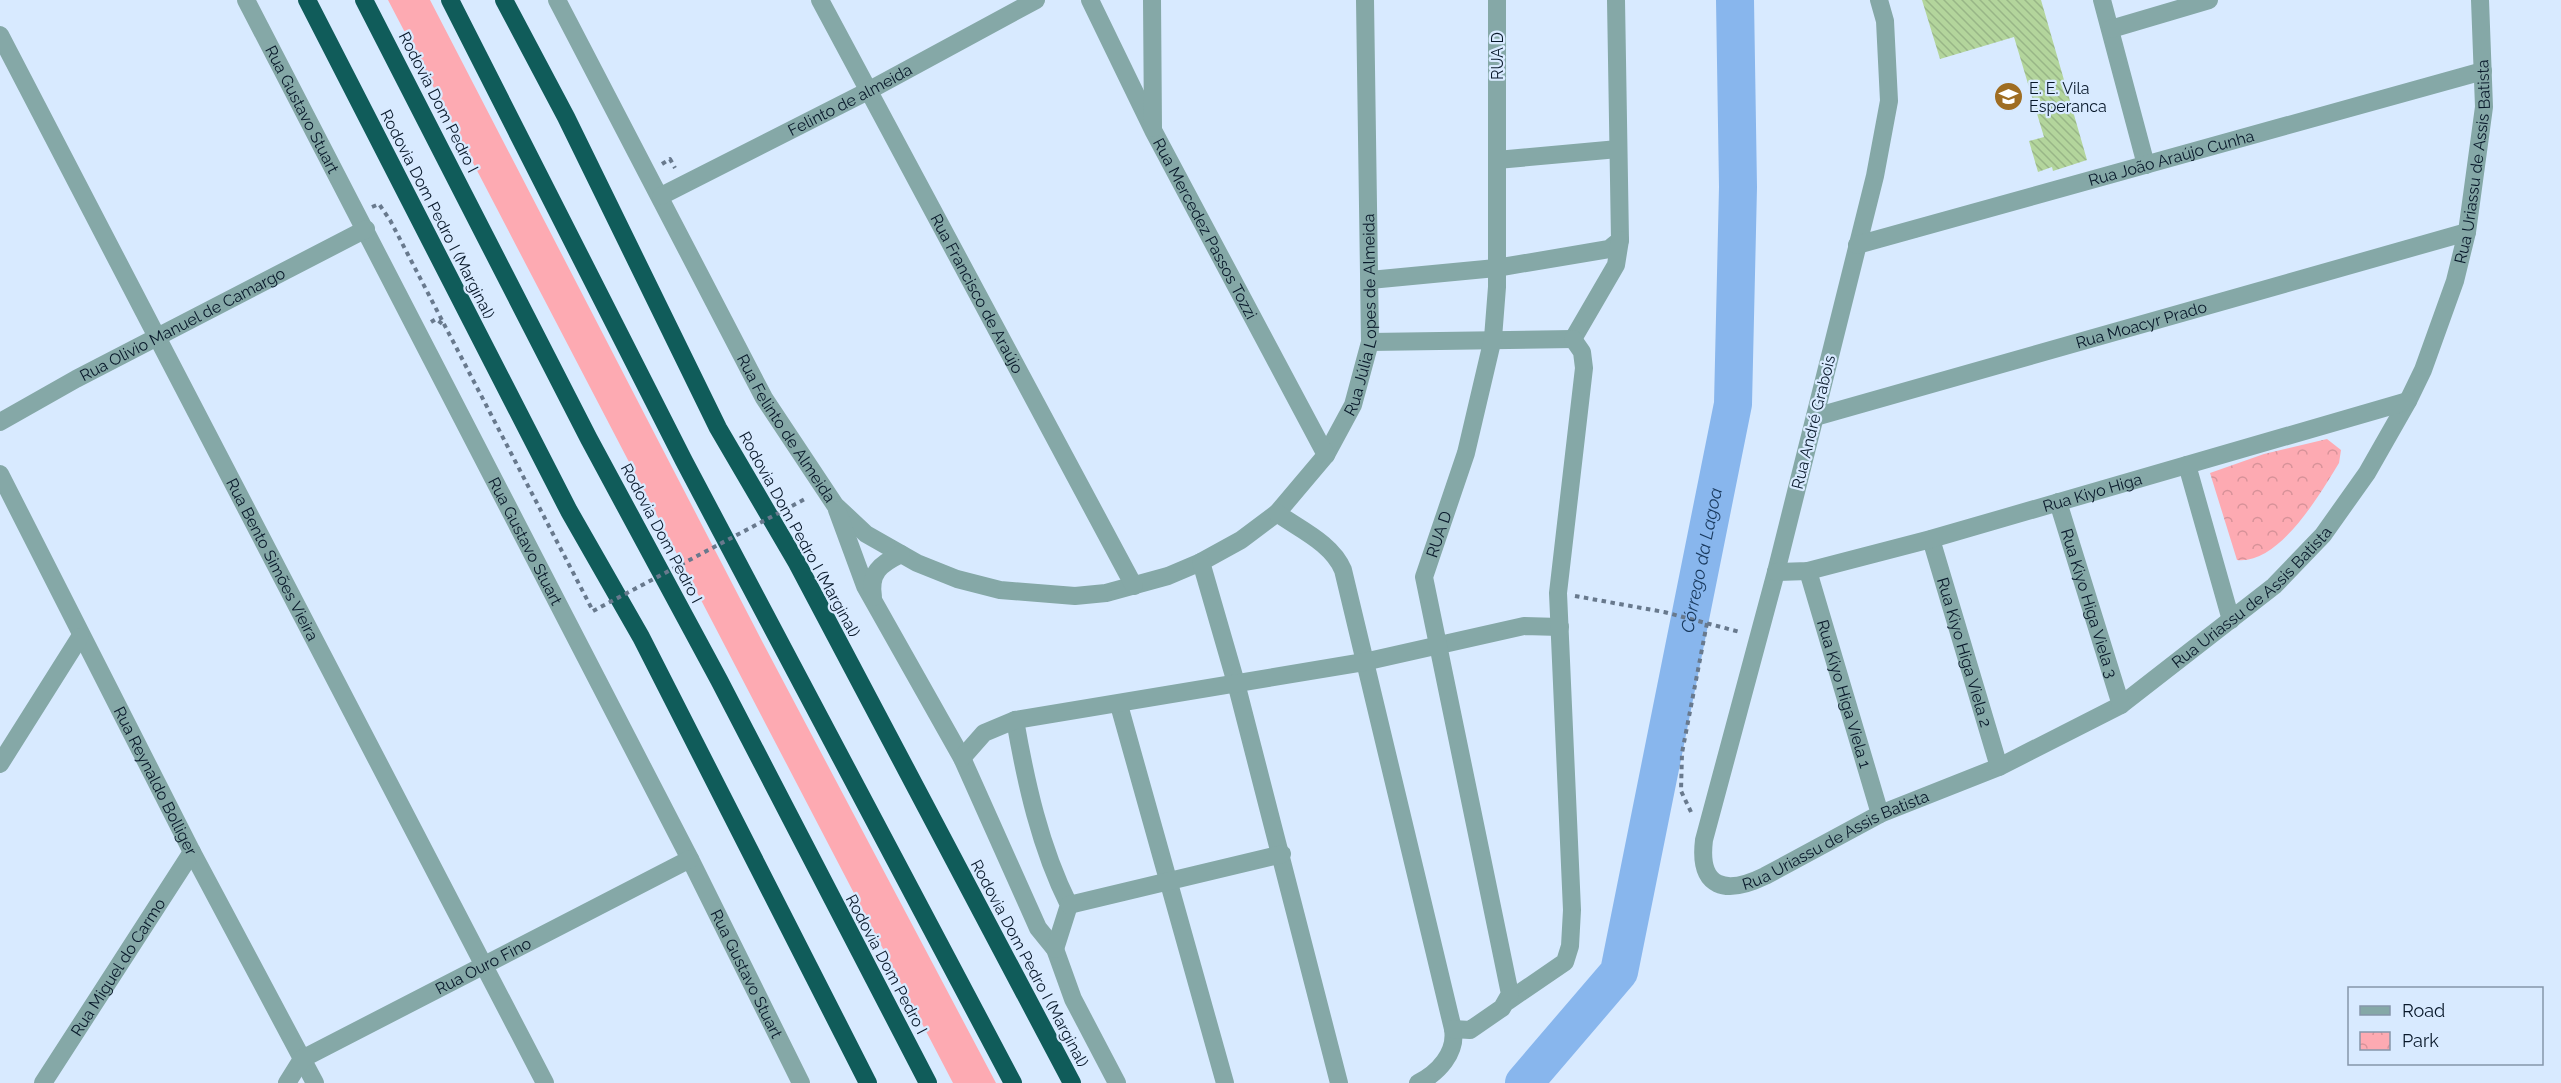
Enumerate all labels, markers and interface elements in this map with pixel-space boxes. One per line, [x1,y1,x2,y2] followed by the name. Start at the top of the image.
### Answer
[395,29,482,176] street label: Rodovia Dom Pedro I
[1488,32,1507,80] street label: RUA D
[261,42,343,177] street label: Rua Gustavo Stuart
[2451,59,2494,266] street label: Rua Uriassu de Assis Batista
[785,60,915,140] street label: Felinto de almeida
[2029,79,2107,116] place label: E. E. Vila Esperanca
[1992,81,2024,113] school or university icon: E. E. Vila Esperanca
[376,107,499,322] street label: Rodovia Dom Pedro I (Marginal)
[2086,126,2256,190] street label: Rua João Araújo Cunha
[1149,135,1261,322] street label: Rua Mercedez Passos Tozzi
[926,211,1027,377] street label: Rua Francisco de Araújo
[1340,213,1381,419] street label: Rua Júlia Lopes de Almeida
[77,264,288,385] street label: Rua Olivio Manuel de Camargo
[2074,297,2209,353] street label: Rua Moacyr Prado
[733,351,840,506] street label: Rua Felinto de Almeida
[1788,353,1839,491] street label: Rua André Grabois
[735,428,864,640] street label: Rodovia Dom Pedro I (Marginal)
[617,460,706,606] street label: Rodovia Dom Pedro I
[2041,469,2144,516] street label: Rua Kiyo Higa
[484,474,566,609] street label: Rua Gustavo Stuart
[222,475,322,644] street label: Rua Bento Simões Vieira
[1676,486,1726,635] water label: Córrego da Lagoa
[1422,509,1456,560] street label: RUA D
[2168,523,2336,672] street label: Rua Uriassu de Assis Batista
[2057,526,2121,680] street label: Rua Kiyo Higa Viela 3
[1933,575,1996,729] street label: Rua Kiyo Higa Viela 2
[1813,617,1875,770] street label: Rua Kiyo Higa Viela 1
[110,703,201,859] street label: Rua Reynaldo Bolliger
[1740,787,1932,894] street label: Rua Uriassu de Assis Batista
[967,856,1092,1070] street label: Rodovia Dom Pedro I (Marginal)
[842,891,931,1037] street label: Rodovia Dom Pedro I
[67,895,170,1040] street label: Rua Miguel do Carmo
[707,906,787,1042] street label: Rua Gustavo Stuart
[432,934,534,999] street label: Rua Ouro Fino
[2348,987,2543,1065] legend
[2402,1000,2445,1021] text: Road
[2402,1030,2439,1051] text: Park

